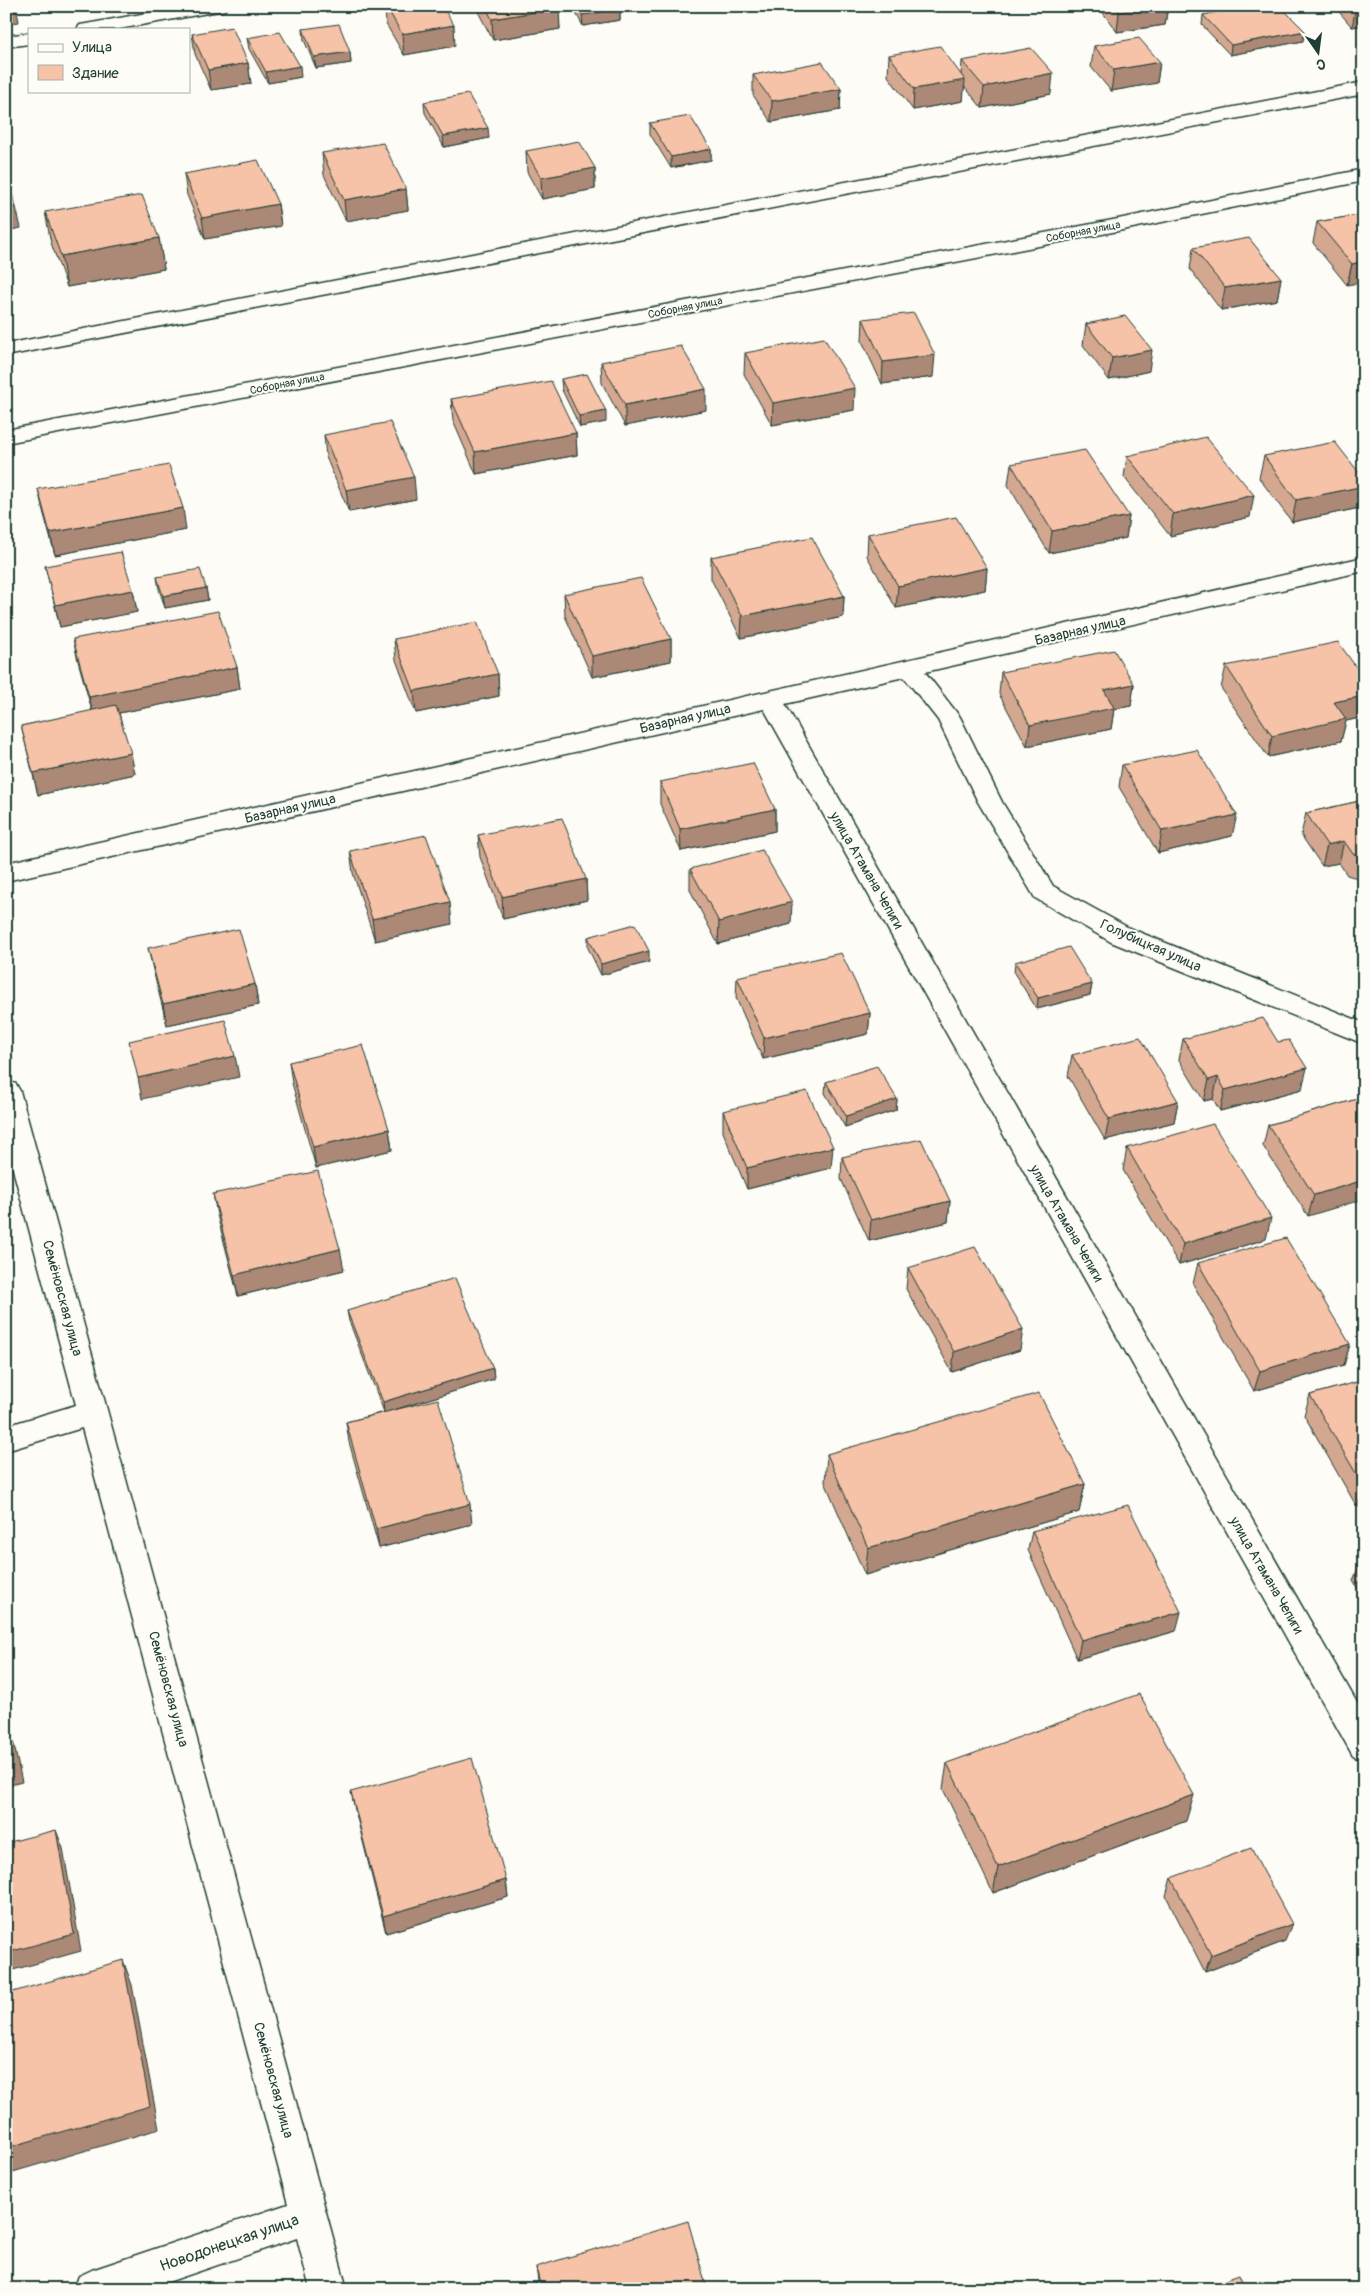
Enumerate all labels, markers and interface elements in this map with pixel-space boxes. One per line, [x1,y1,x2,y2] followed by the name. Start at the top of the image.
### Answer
[28,28,190,92] legend
[1292,28,1342,78] north arrow
[72,38,112,57] text: Улица
[1314,55,1327,74] text: С
[72,64,119,83] text: Здание
[1045,218,1121,245] street label: Соборная улица
[647,294,723,321] street label: Соборная улица
[249,370,325,397] street label: Соборная улица
[1033,612,1127,649] street label: Базарная улица
[638,700,732,737] street label: Базарная улица
[243,790,337,827] street label: Базарная улица
[826,808,907,932] street label: улица Атамана Чепиги
[1098,916,1204,975] street label: Голубицкая улица
[1026,1161,1107,1285] street label: улица Атамана Чепиги
[39,1238,86,1358] street label: Семёновская улица
[1226,1513,1307,1637] street label: улица Атамана Чепиги
[145,1629,192,1749] street label: Семёновская улица
[250,2020,297,2140] street label: Семёновская улица
[157,2210,302,2276] street label: Новодонецкая улица

